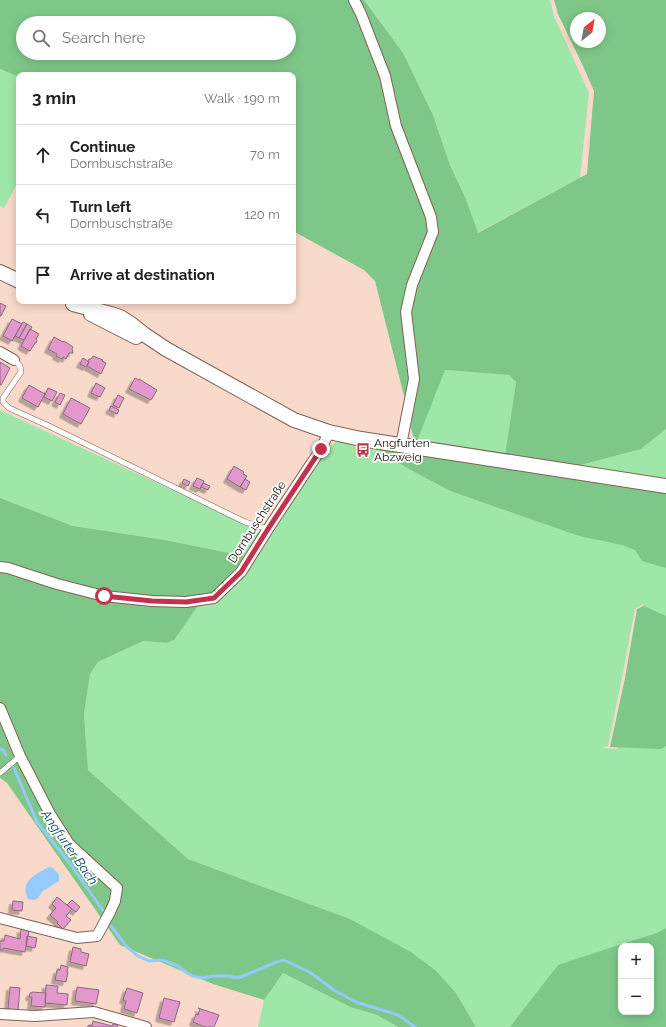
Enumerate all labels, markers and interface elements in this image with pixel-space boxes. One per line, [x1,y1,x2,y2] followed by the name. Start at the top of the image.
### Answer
[570,12,606,48] north arrow
[16,16,296,60] search box
[30,27,52,49] icon: search
[62,29,145,47] text: Search here
[32,88,76,108] text: 3 min
[204,91,280,106] text: Walk · 190 m
[70,138,135,156] text: Continue
[32,144,54,166] icon: ahead
[250,147,280,162] text: 70 m
[70,156,173,171] text: Dornbuschstraße
[70,198,131,216] text: Turn left
[32,204,54,226] icon: left
[244,207,280,222] text: 120 m
[70,216,173,231] text: Dornbuschstraße
[32,264,54,286] icon: arrive
[70,266,215,284] text: Arrive at destination
[374,436,430,464] place label: Angfurten Abzweig
[312,440,330,458] route end
[355,442,371,458] bus stop icon: Angfurten Abzweig
[225,478,289,566] street label: Dornbuschstraße
[95,587,113,605] route start
[38,806,101,888] water label: Angfurter Bach
[618,943,654,1015] map controls
[618,943,654,979] button: +
[618,979,654,1015] button: −

